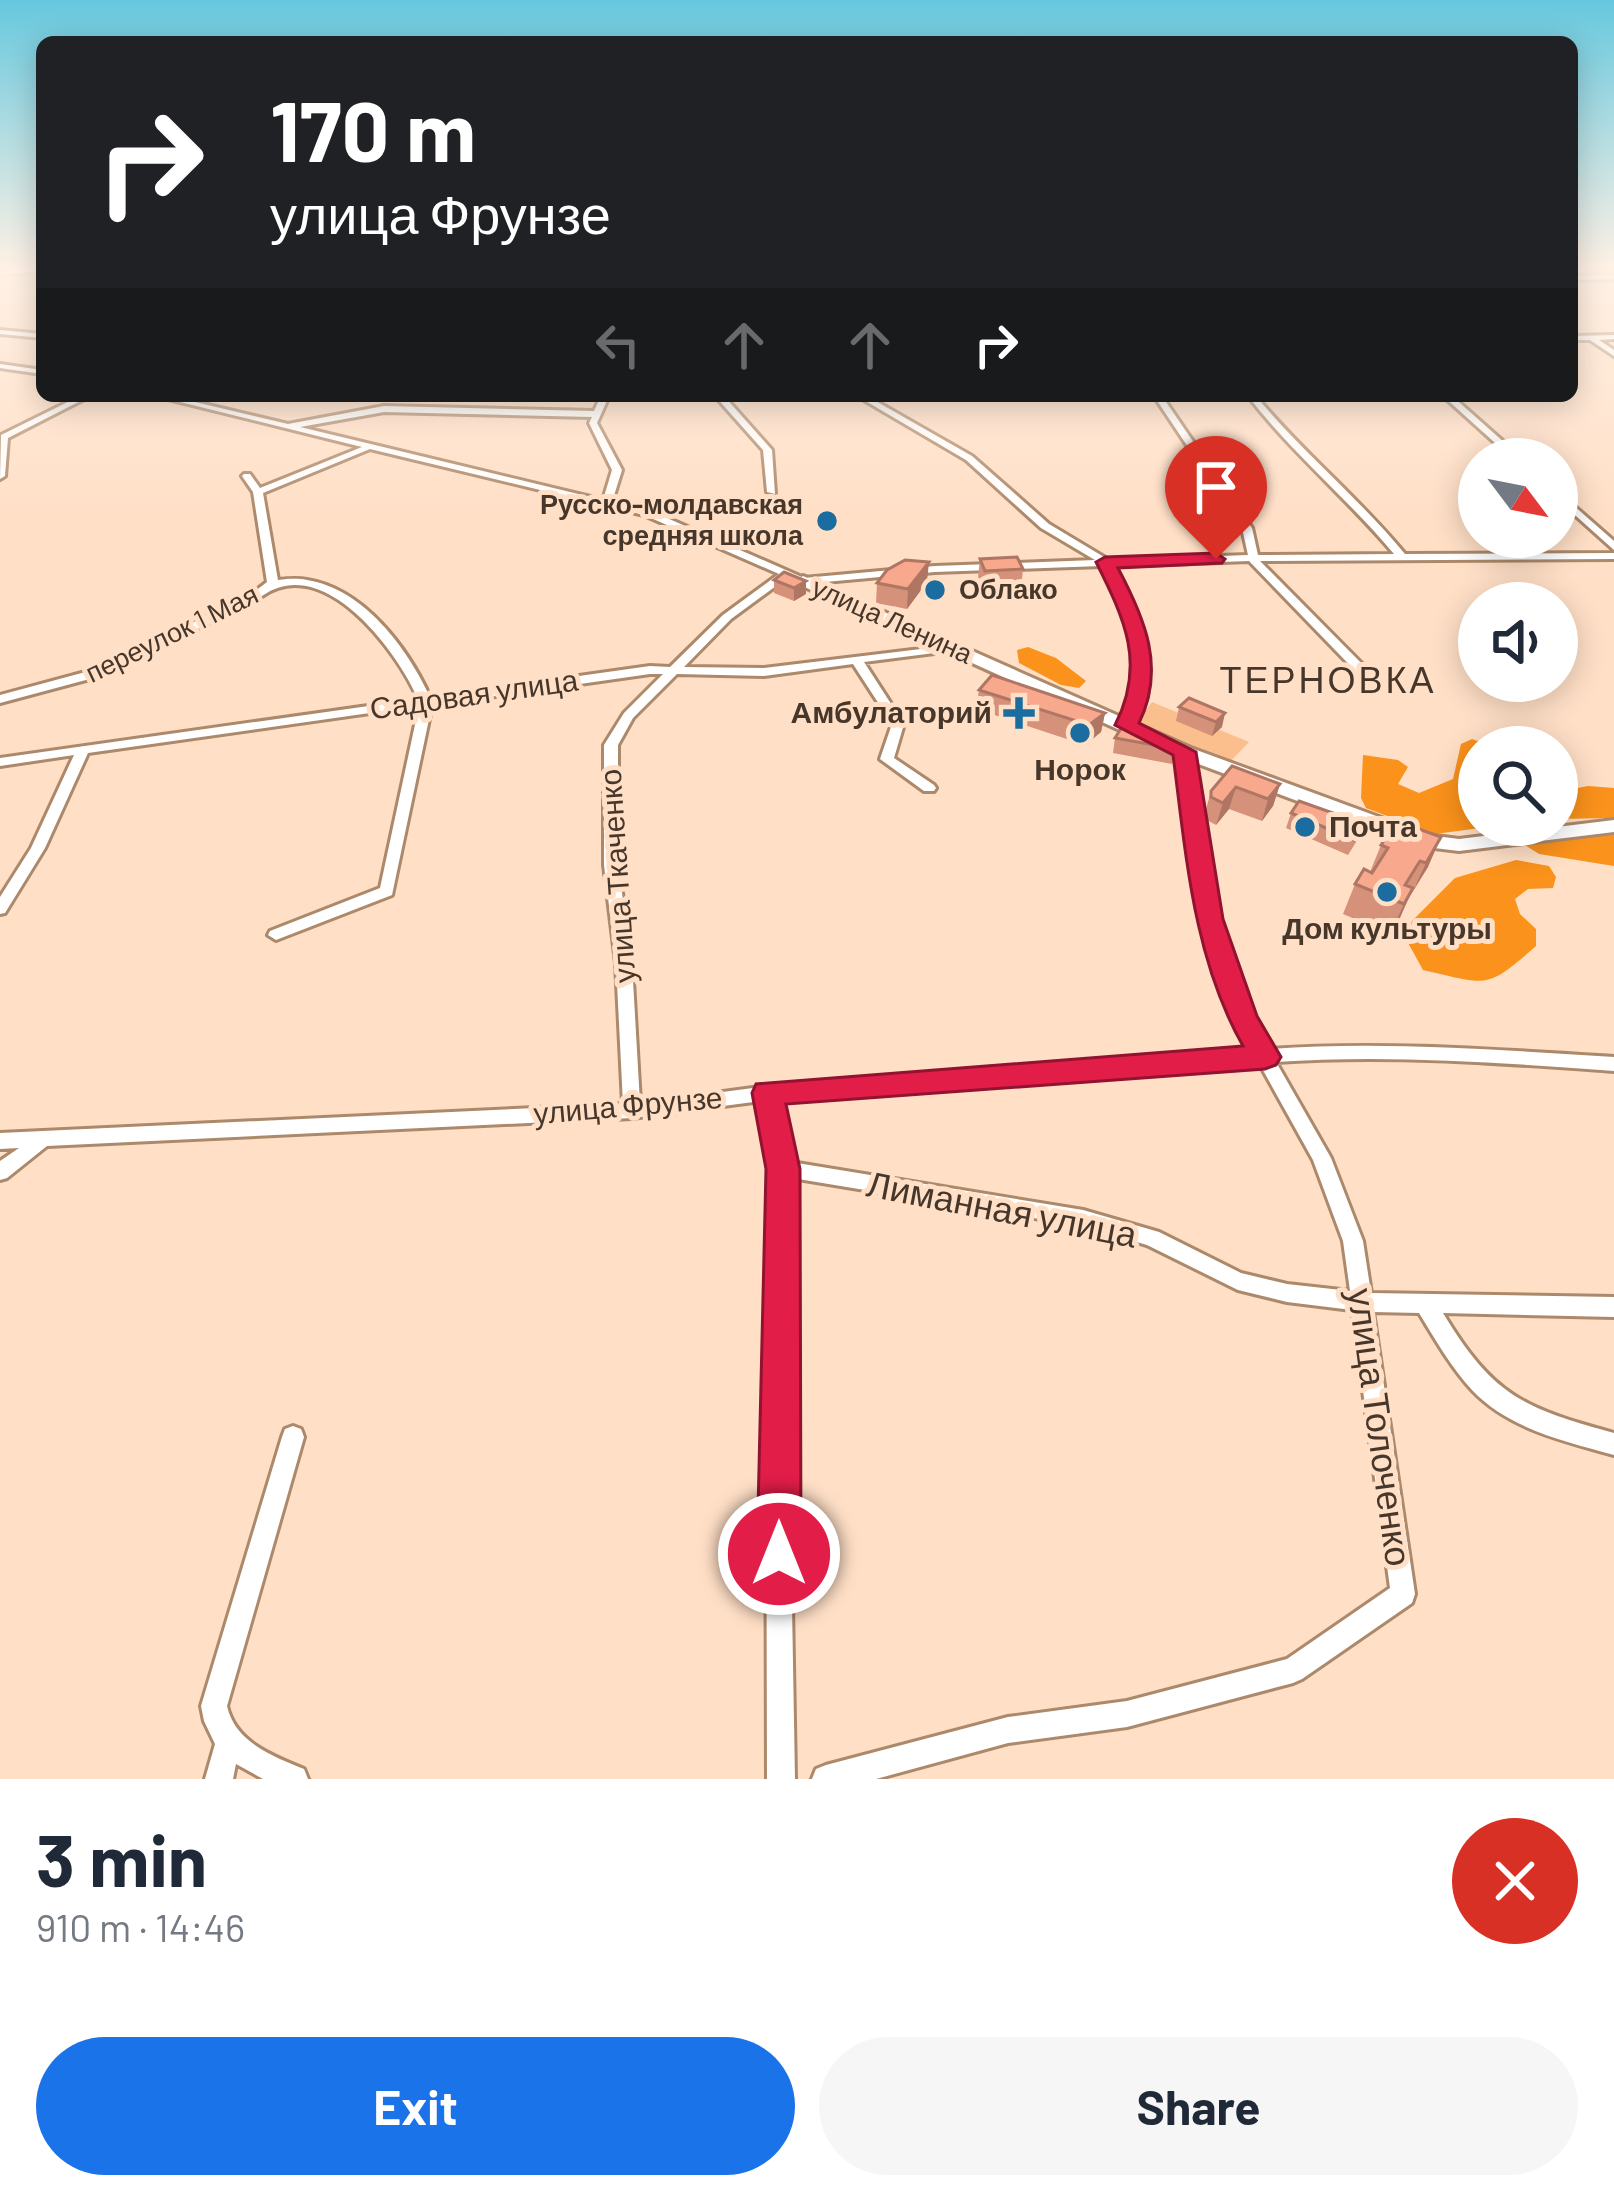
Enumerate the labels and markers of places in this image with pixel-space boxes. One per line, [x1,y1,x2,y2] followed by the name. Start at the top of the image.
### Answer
[1165,436,1267,559] pin
[540,487,804,551] place label: Русско-молдавская средняя школа
[814,508,840,534] marker: Русско-молдавская средняя школа
[959,572,1058,604] place label: Облако
[922,577,948,603] marker: Облако
[791,693,992,729] place label: Амбулаторий
[1003,697,1035,729] marker: Амбулаторий
[1067,720,1093,746] marker: Норок
[1034,750,1127,786] place label: Норок
[1329,807,1417,843] place label: Почта
[1292,814,1318,840] marker: Почта
[1374,879,1400,905] marker: Дом культуры
[1282,909,1492,945] place label: Дом культуры

